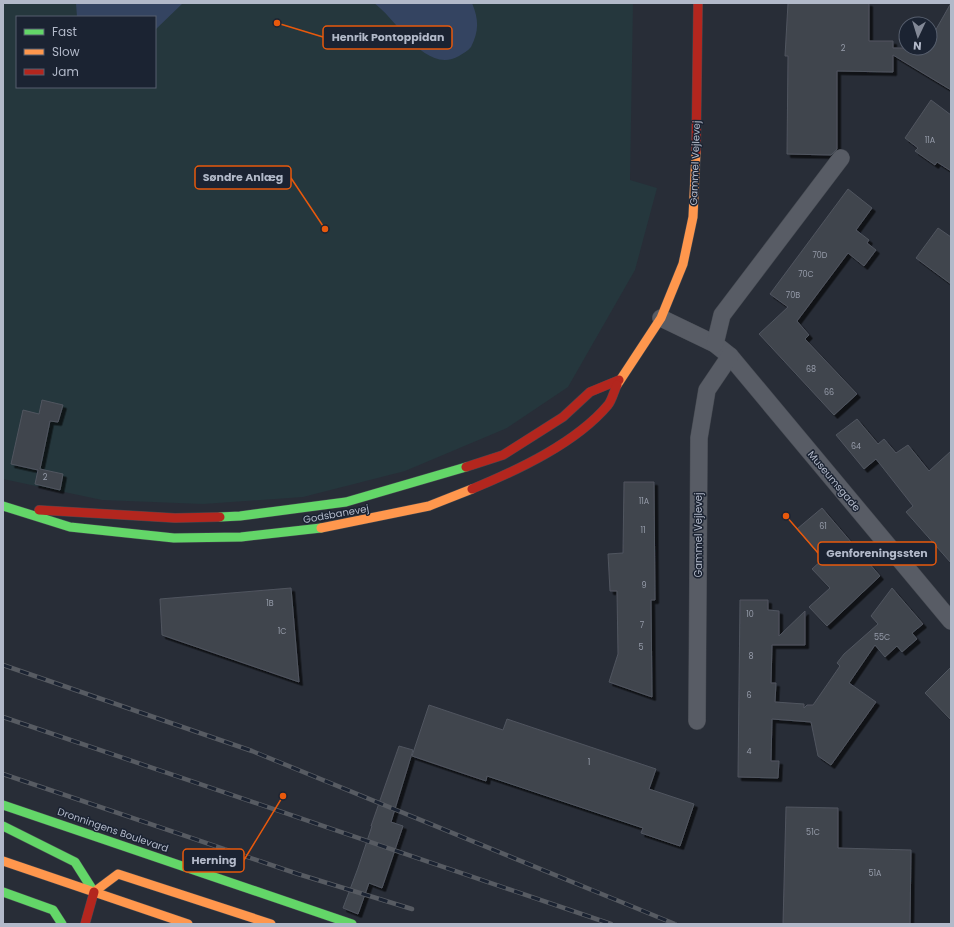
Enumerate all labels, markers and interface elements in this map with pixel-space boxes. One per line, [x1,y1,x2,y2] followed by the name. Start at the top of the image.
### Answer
[16,16,156,88] legend
[898,16,938,56] north arrow
[52,23,77,40] text: Fast
[323,26,452,49] callout: Henrik Pontoppidan
[332,29,444,45] text: Henrik Pontoppidan
[913,38,922,54] text: N
[52,43,80,60] text: Slow
[841,43,846,54] house number: 2
[52,63,79,80] text: Jam
[686,120,704,206] street label: Gammel Vejlevej
[925,135,936,146] house number: 11A
[195,166,291,189] callout: Søndre Anlæg
[203,169,283,185] text: Søndre Anlæg
[812,250,828,261] house number: 70D
[798,269,814,280] house number: 70C
[786,290,800,301] house number: 70B
[806,364,816,375] house number: 68
[824,387,834,398] house number: 66
[851,441,861,452] house number: 64
[804,448,864,514] street label: Museumsgade
[43,472,48,483] house number: 2
[691,493,706,577] street label: Gammel Vejlevej
[639,496,650,507] house number: 11A
[302,501,370,527] street label: Godsbanevej
[819,521,827,532] house number: 61
[640,525,646,536] house number: 11
[818,542,936,565] callout: Genforeningssten
[826,545,928,561] text: Genforeningssten
[641,580,647,591] house number: 9
[266,598,274,609] house number: 1B
[746,609,754,620] house number: 10
[640,620,645,631] house number: 7
[278,626,286,637] house number: 1C
[874,632,890,643] house number: 55C
[638,642,644,653] house number: 5
[748,651,754,662] house number: 8
[746,690,752,701] house number: 6
[746,746,752,757] house number: 4
[588,757,590,768] house number: 1
[55,804,171,856] street label: Dronningens Boulevard
[806,827,820,838] house number: 51C
[183,849,244,872] callout: Herning
[191,852,237,868] text: Herning
[869,868,882,879] house number: 51A

